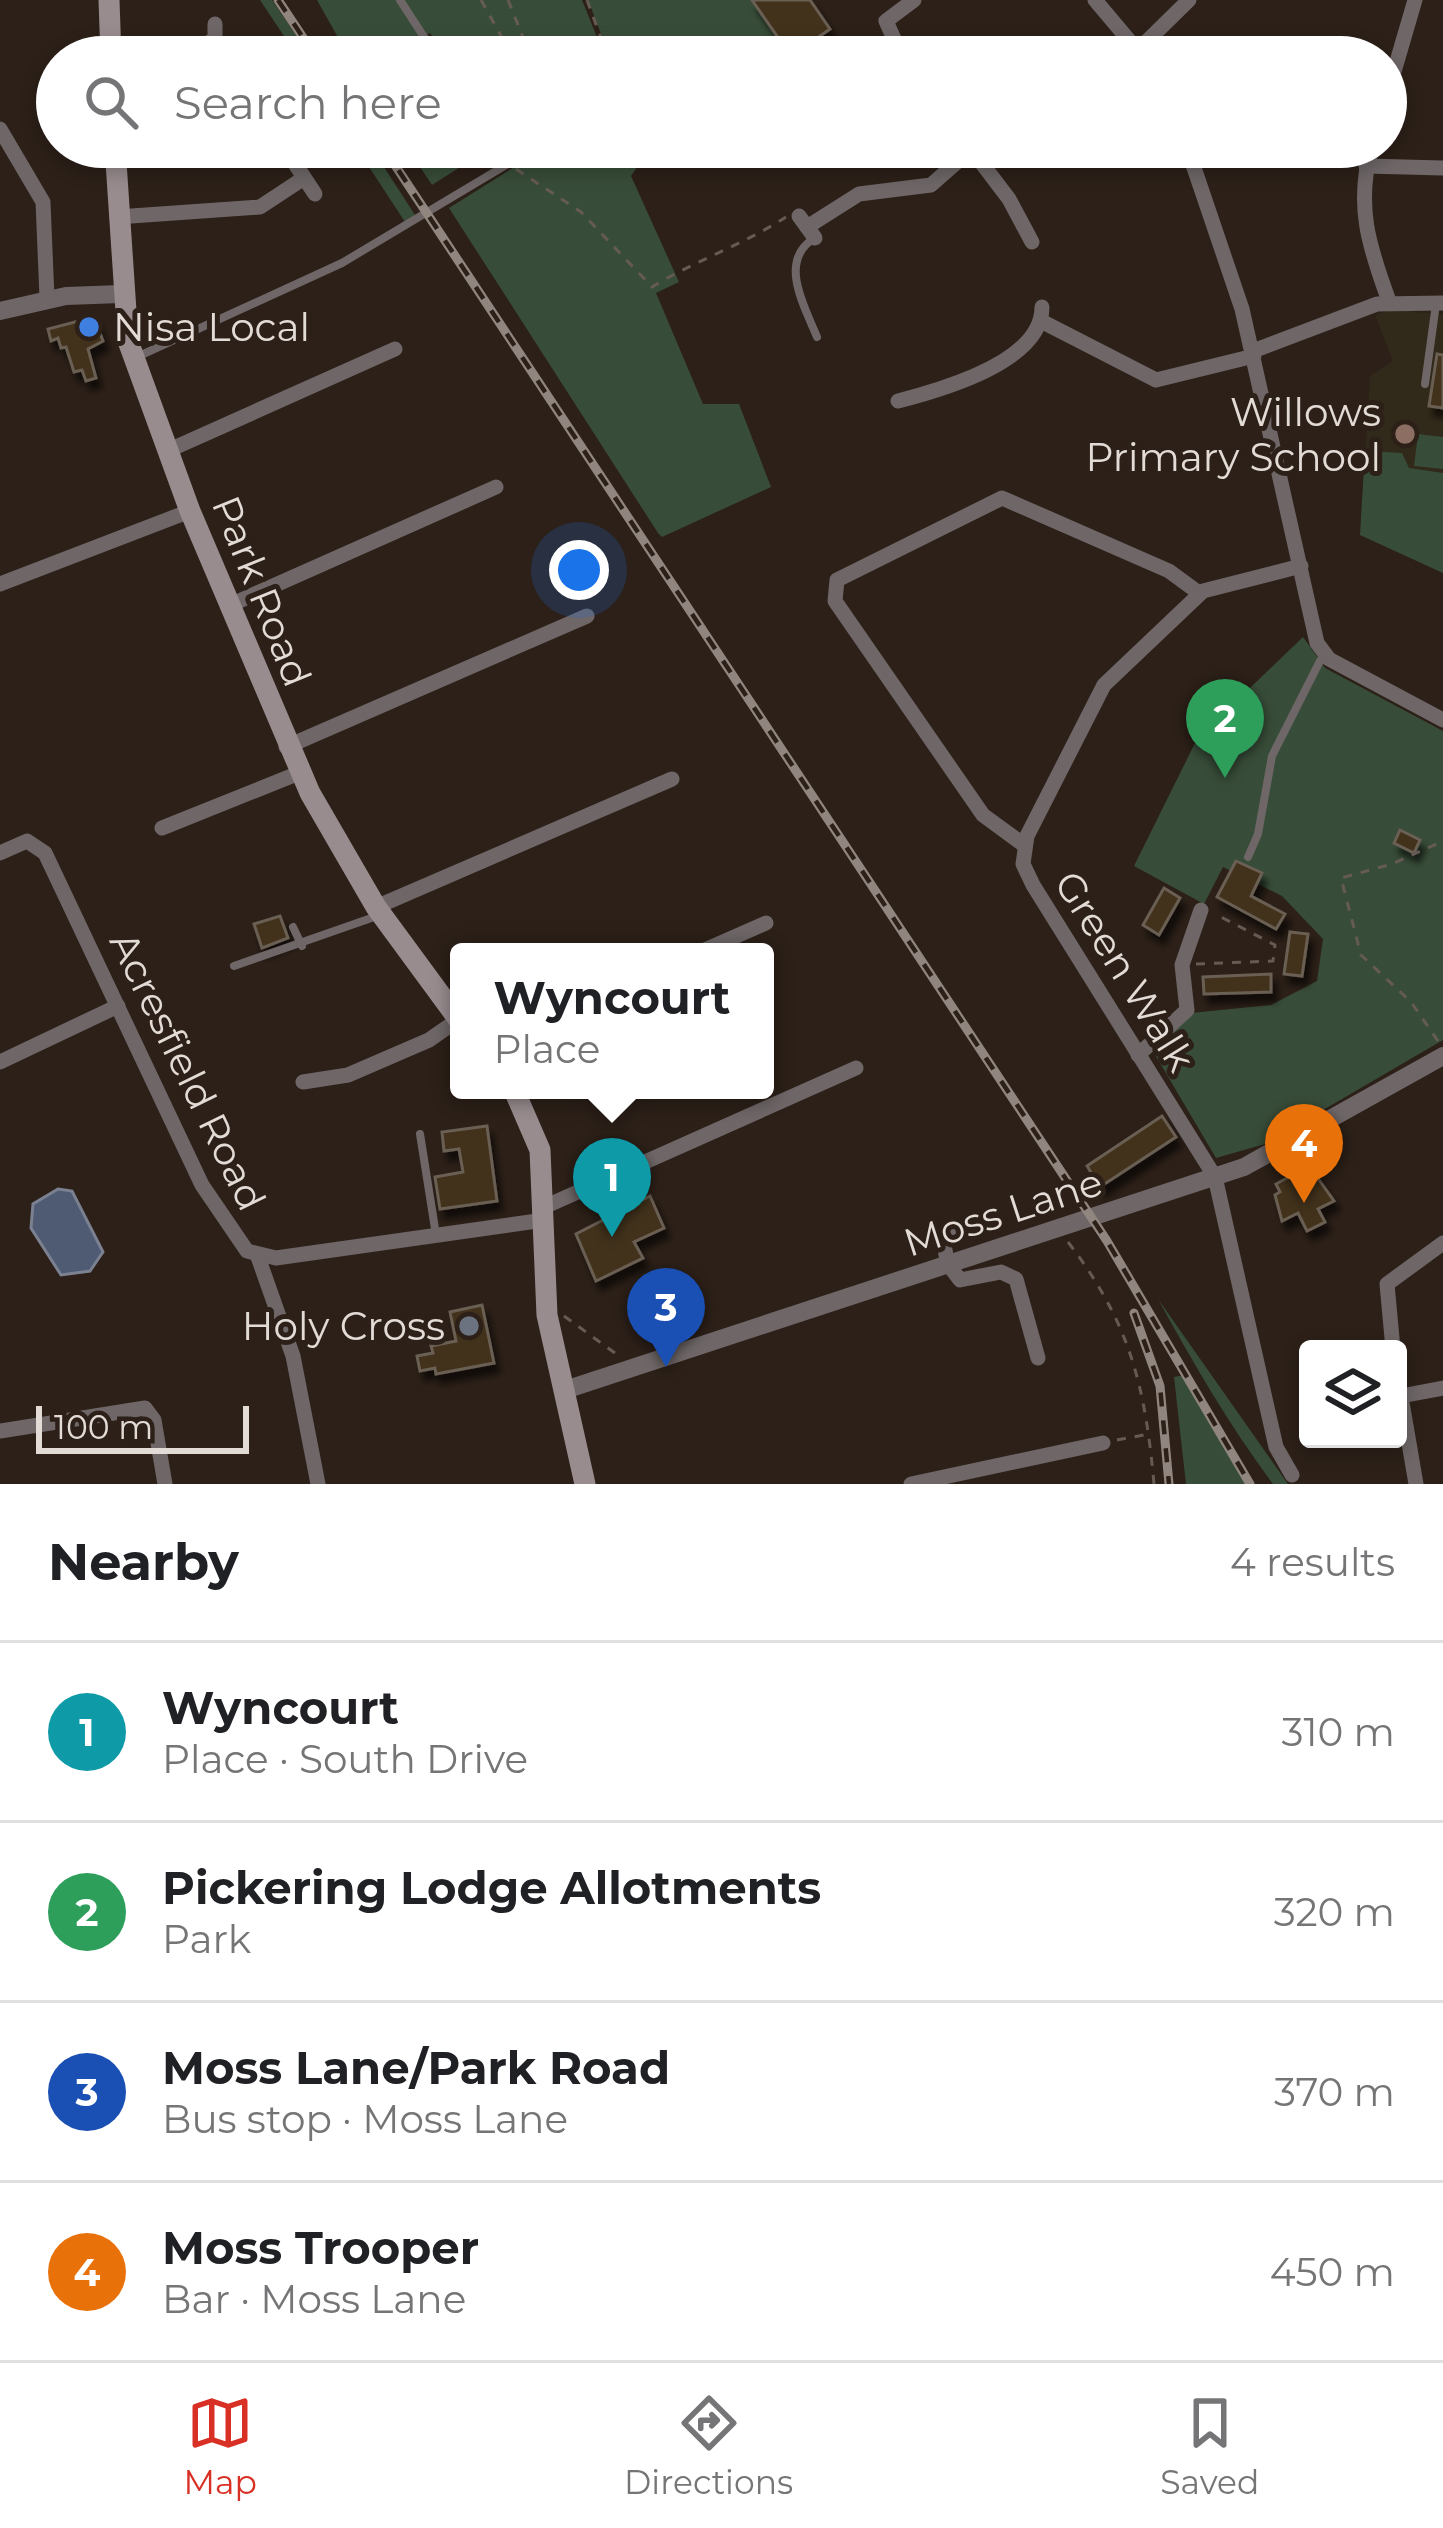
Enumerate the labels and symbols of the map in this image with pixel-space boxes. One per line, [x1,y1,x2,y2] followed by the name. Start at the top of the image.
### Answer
[113,303,310,351] place label: Nisa Local
[76,314,102,340] marker: Nisa Local
[1086,388,1381,481] place label: Willows Primary School
[1392,421,1418,447] marker: Willows Primary School
[202,489,322,693] street label: Park Road
[549,540,609,600] your location
[1186,679,1264,778] pin: 2
[1045,862,1206,1081] street label: Green Walk
[100,924,276,1218] street label: Acresfield Road
[1265,1104,1343,1203] pin: 4
[573,1138,651,1237] pin: 1
[898,1157,1108,1267] street label: Moss Lane
[627,1268,705,1367] pin: 3
[242,1302,445,1350] place label: Holy Cross
[456,1313,482,1339] marker: Holy Cross
[36,1400,249,1453] scale bar

